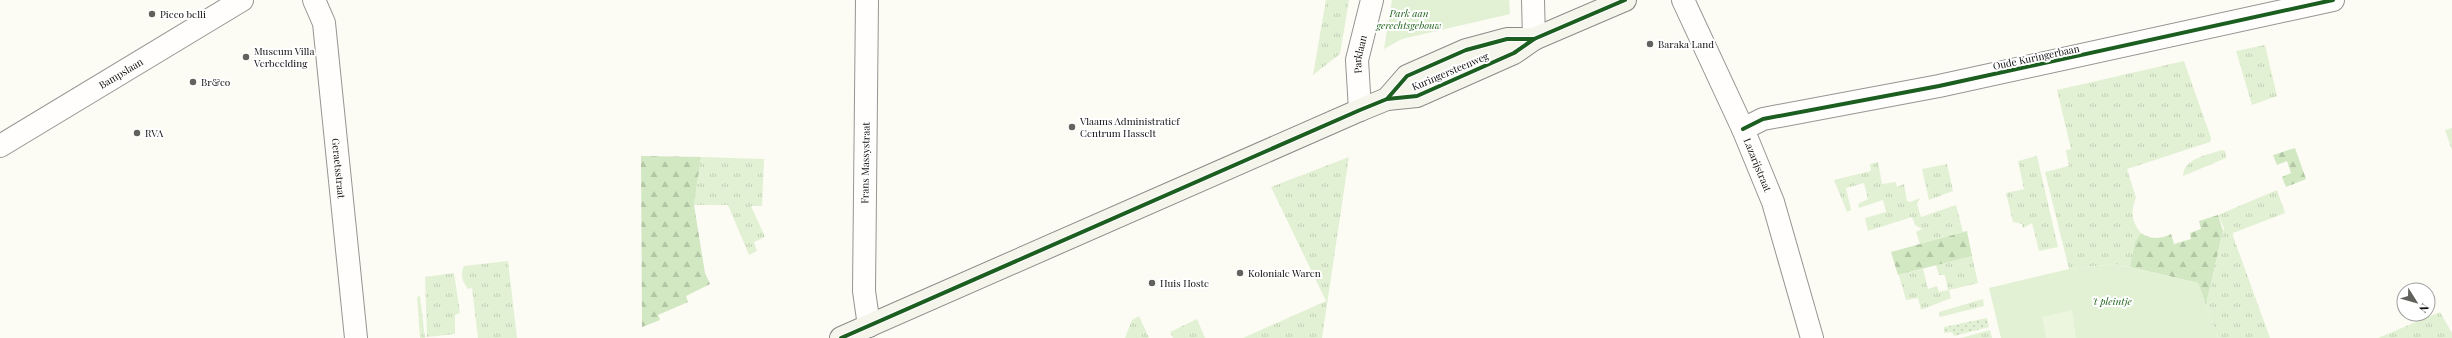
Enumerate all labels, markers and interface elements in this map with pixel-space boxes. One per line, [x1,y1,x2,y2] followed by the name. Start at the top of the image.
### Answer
[1375,6,1442,32] park label: Park aan gerechtsgebouw
[160,7,206,21] place label: Picco belli
[147,9,157,19] marker: Picco belli
[1350,34,1370,74] street label: Parklaan
[1658,37,1714,51] place label: Baraka Land
[1645,39,1655,49] marker: Baraka Land
[1991,41,2081,73] street label: Oude Kuringerbaan
[253,44,314,70] place label: Museum Villa Verbeelding
[1409,48,1491,94] street label: Kuringersteenweg
[241,52,251,62] marker: Museum Villa Verbeelding
[96,54,145,92] street label: Bampslaan
[201,75,231,89] place label: Br&co
[188,77,198,87] marker: Br&co
[1079,114,1180,140] place label: Vlaams Administratief Centrum Hasselt
[857,122,873,204] street label: Frans Massystraat
[1067,122,1077,132] marker: Vlaams Administratief Centrum Hasselt
[145,126,164,140] place label: RVA
[132,128,142,138] marker: RVA
[1740,136,1775,194] street label: Lazarijstraat
[329,137,349,199] street label: Geraetsstraat
[1248,266,1321,280] place label: Koloniale Waren
[1235,268,1245,278] marker: Koloniale Waren
[1160,276,1209,290] place label: Huis Hoste
[1147,278,1157,288] marker: Huis Hoste
[2396,282,2436,322] north arrow
[2092,294,2132,308] park label: 't pleintje
[2416,301,2433,316] text: N

